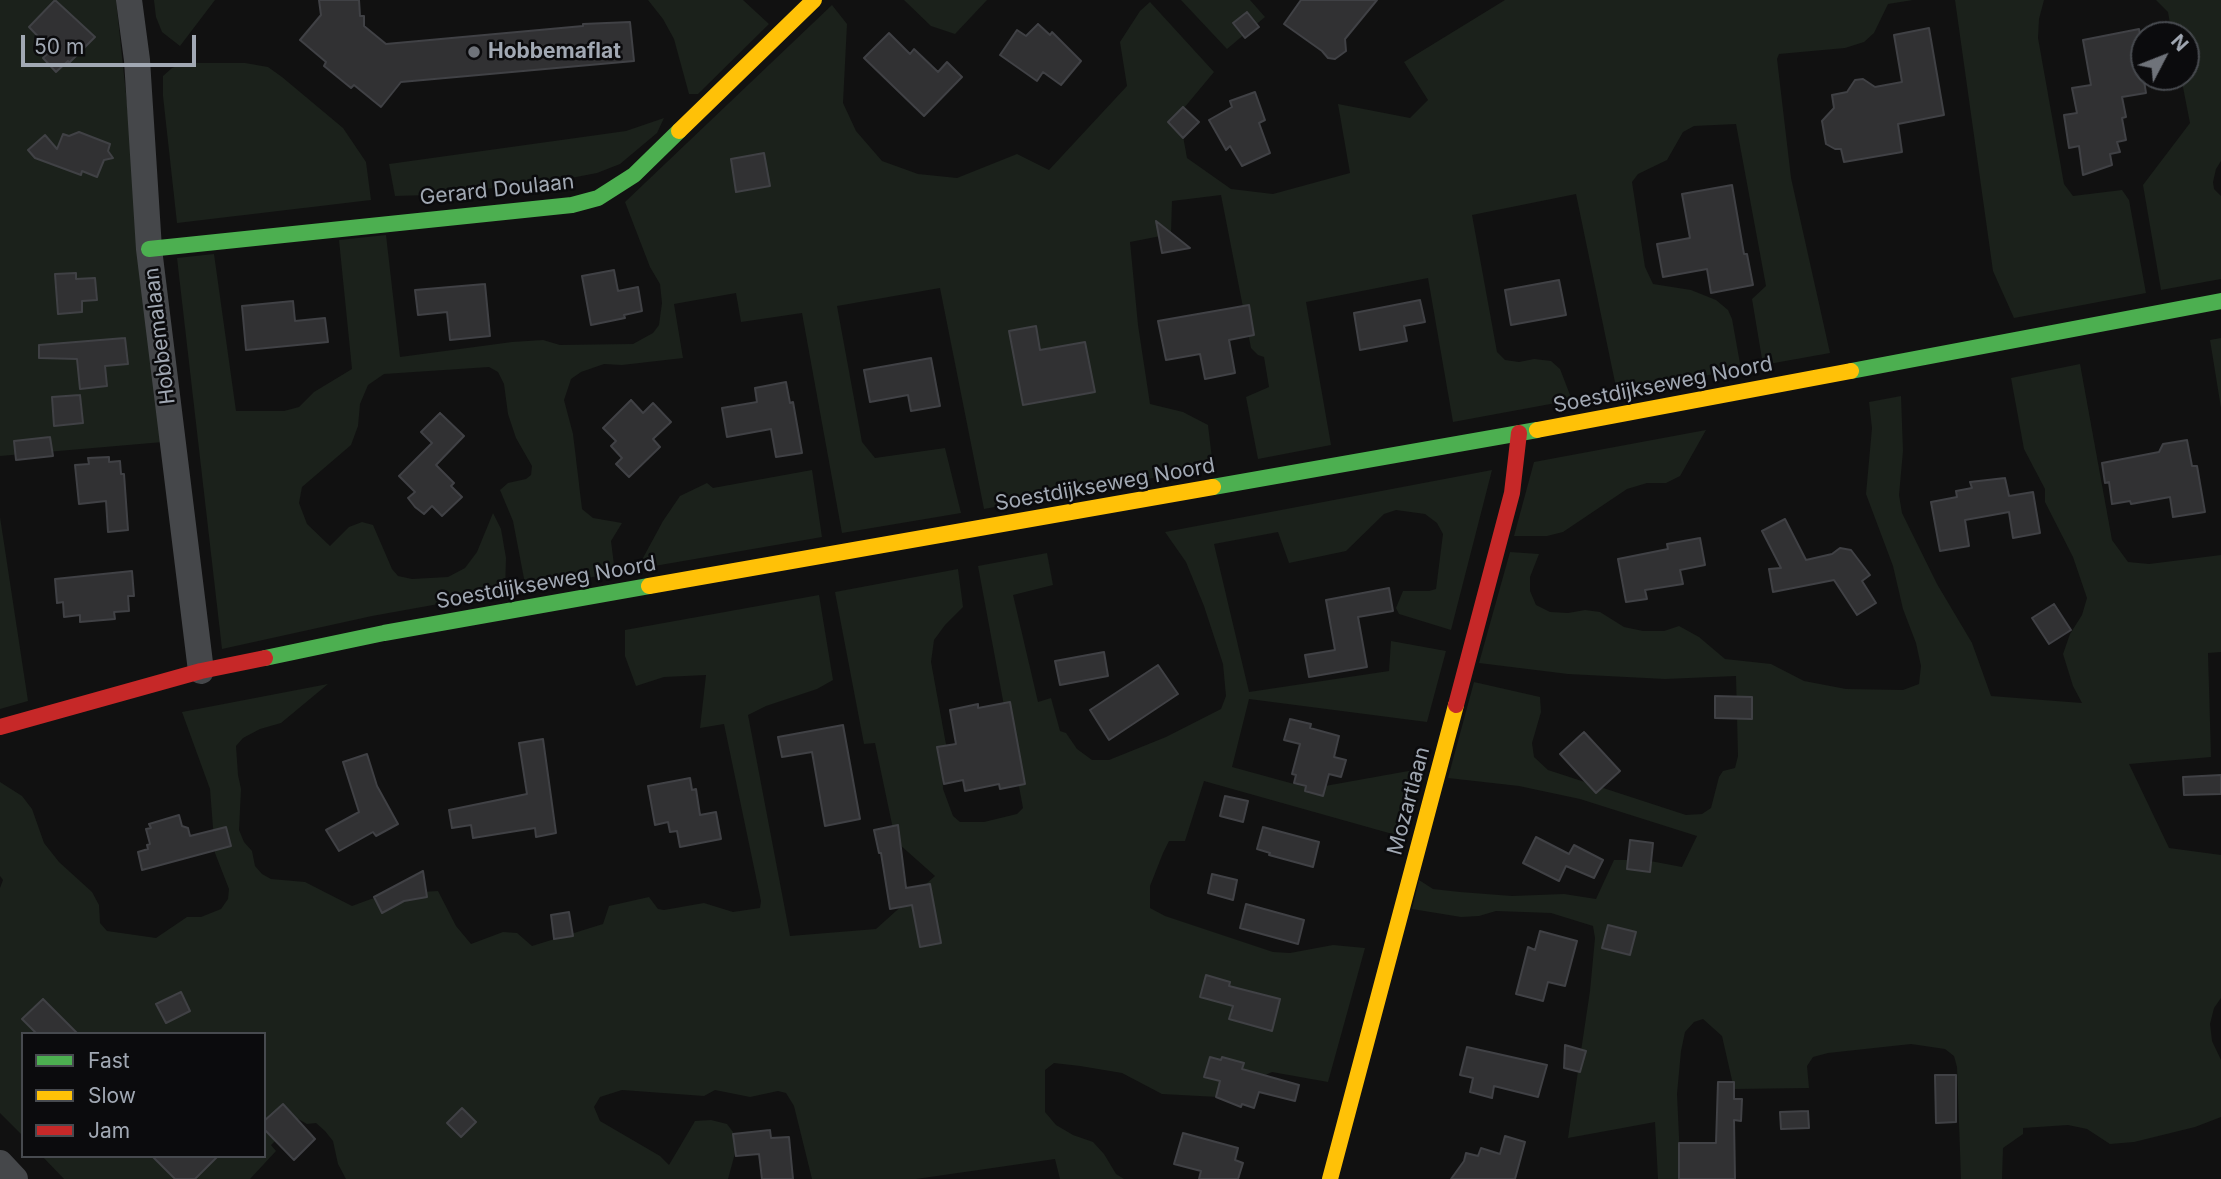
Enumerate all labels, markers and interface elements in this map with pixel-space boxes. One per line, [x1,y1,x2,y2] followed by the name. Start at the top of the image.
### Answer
[24,21,200,65] scale bar
[2130,21,2200,91] north arrow
[2166,30,2193,56] text: N
[34,34,84,59] text: 50 m
[488,39,621,65] place label: Hobbemaflat
[466,44,482,60] marker: Hobbemaflat
[419,169,575,211] street label: Gerard Doulaan
[139,266,181,406] street label: Hobbemalaan
[1551,351,1775,419] street label: Soestdijkseweg Noord
[993,453,1217,517] street label: Soestdijkseweg Noord
[434,551,658,615] street label: Soestdijkseweg Noord
[1382,744,1436,858] street label: Mozartlaan
[21,1032,266,1158] legend
[88,1048,130,1073] text: Fast
[88,1083,136,1108] text: Slow
[88,1118,130,1143] text: Jam

